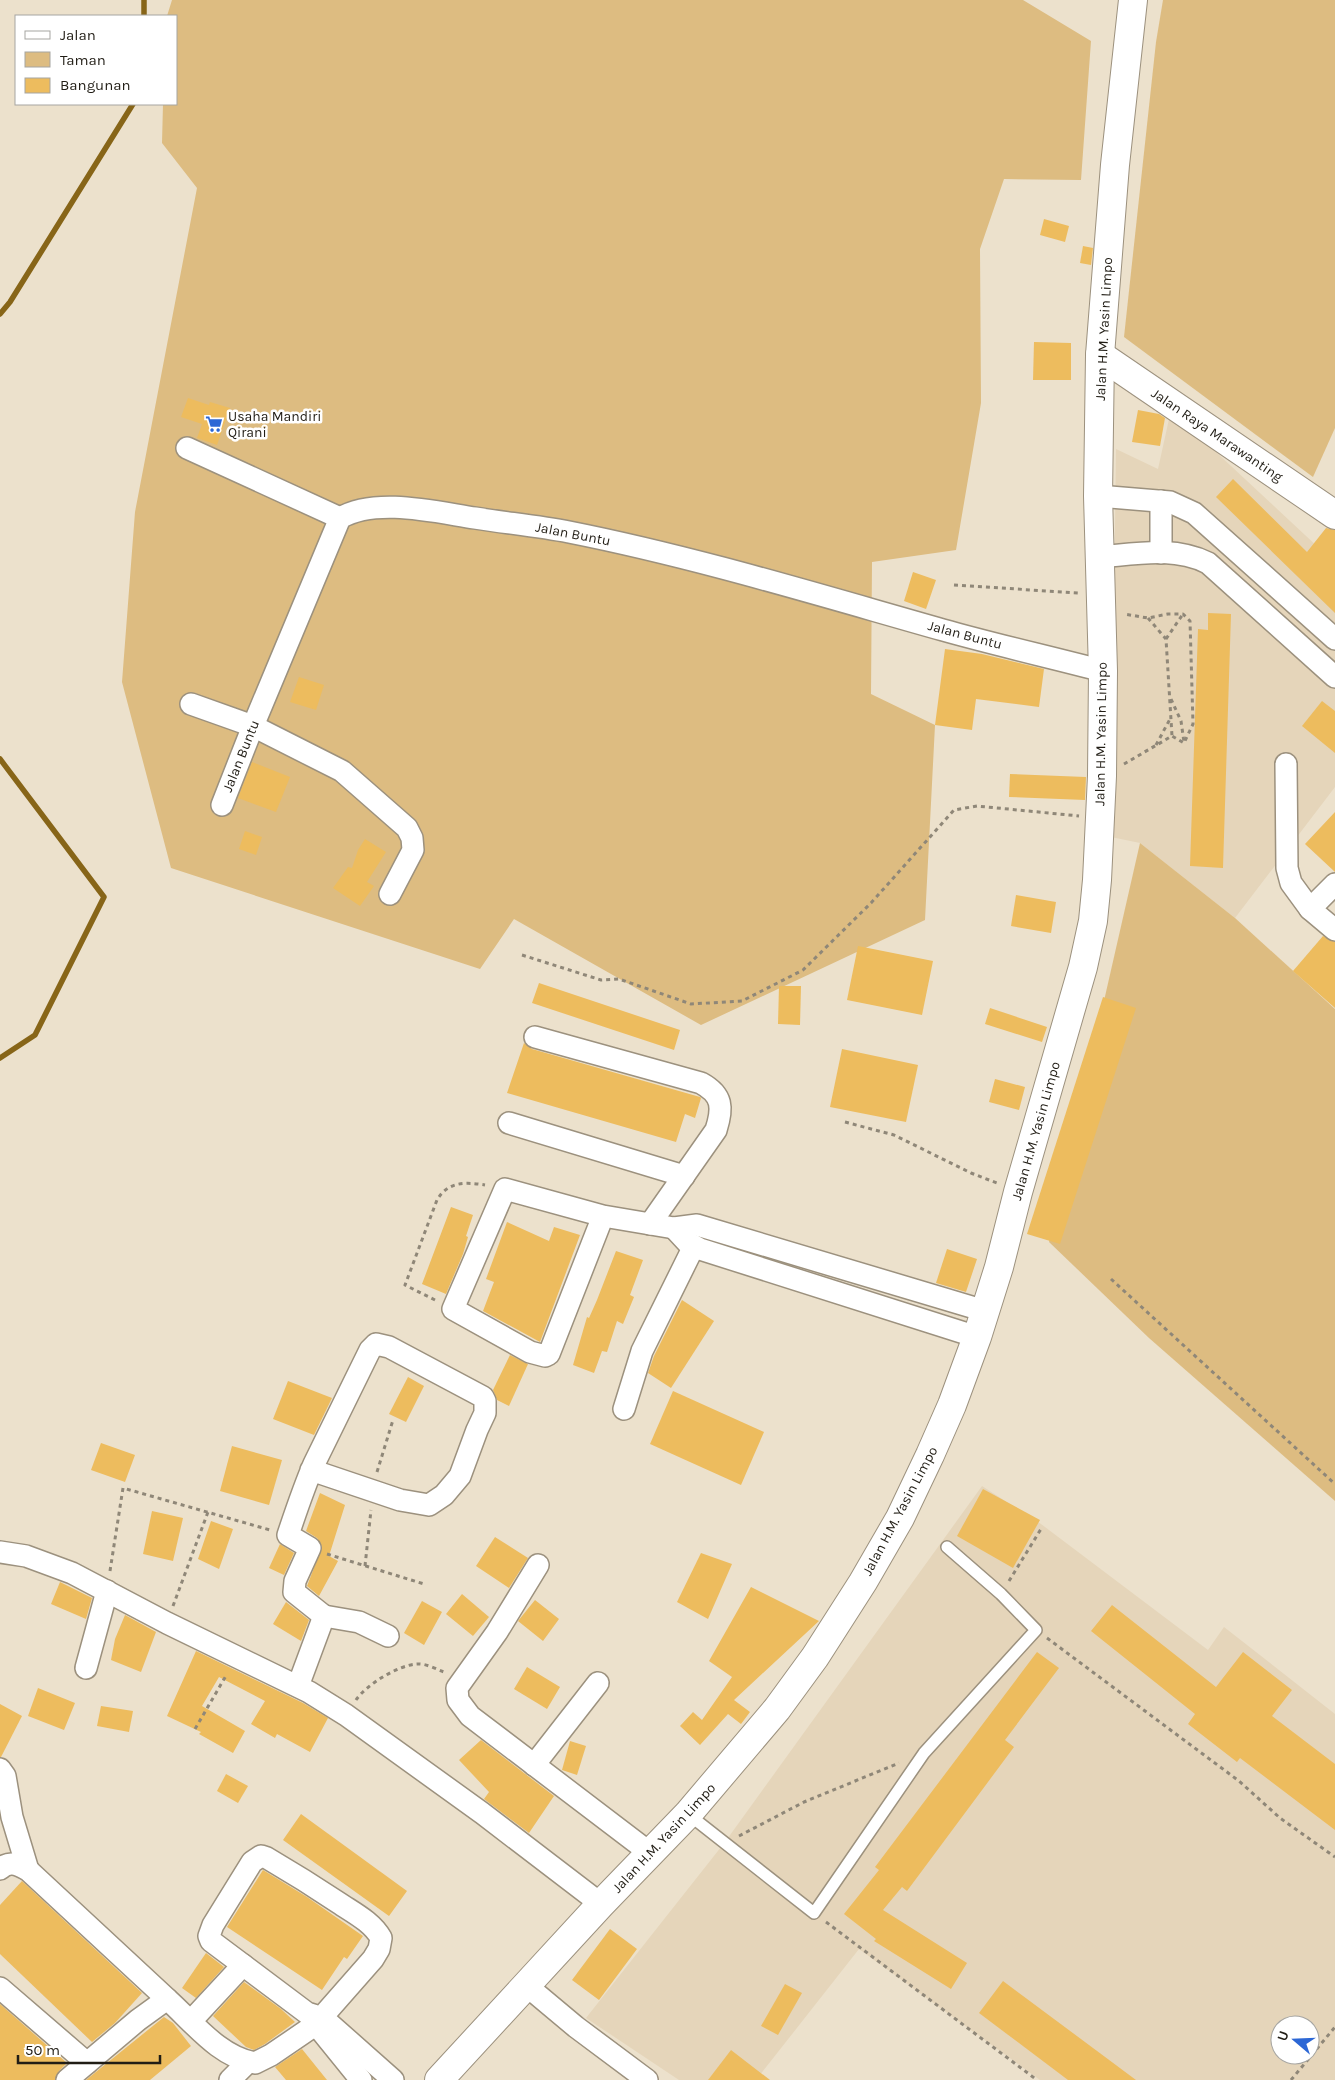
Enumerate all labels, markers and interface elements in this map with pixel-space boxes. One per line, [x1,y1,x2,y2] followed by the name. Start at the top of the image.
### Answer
[15,15,178,105] legend
[60,26,96,44] text: Jalan
[60,51,106,69] text: Taman
[60,76,131,94] text: Bangunan
[1092,257,1116,401] street label: Jalan H.M. Yasin Limpo
[1148,385,1286,485] street label: Jalan Raya Marawanting
[228,408,321,441] place label: Usaha Mandiri Qirani
[204,414,224,434] supermarket icon: Usaha Mandiri Qirani
[534,518,612,550] street label: Jalan Buntu
[926,617,1004,653] street label: Jalan Buntu
[1091,662,1111,806] street label: Jalan H.M. Yasin Limpo
[219,718,263,794] street label: Jalan Buntu
[1008,1060,1064,1202] street label: Jalan H.M. Yasin Limpo
[859,1444,941,1578] street label: Jalan H.M. Yasin Limpo
[609,1780,719,1896] street label: Jalan H.M. Yasin Limpo
[1270,2015,1320,2065] north arrow
[1274,2029,1293,2043] text: U
[18,2032,160,2064] scale bar
[25,2041,60,2059] text: 50 m

